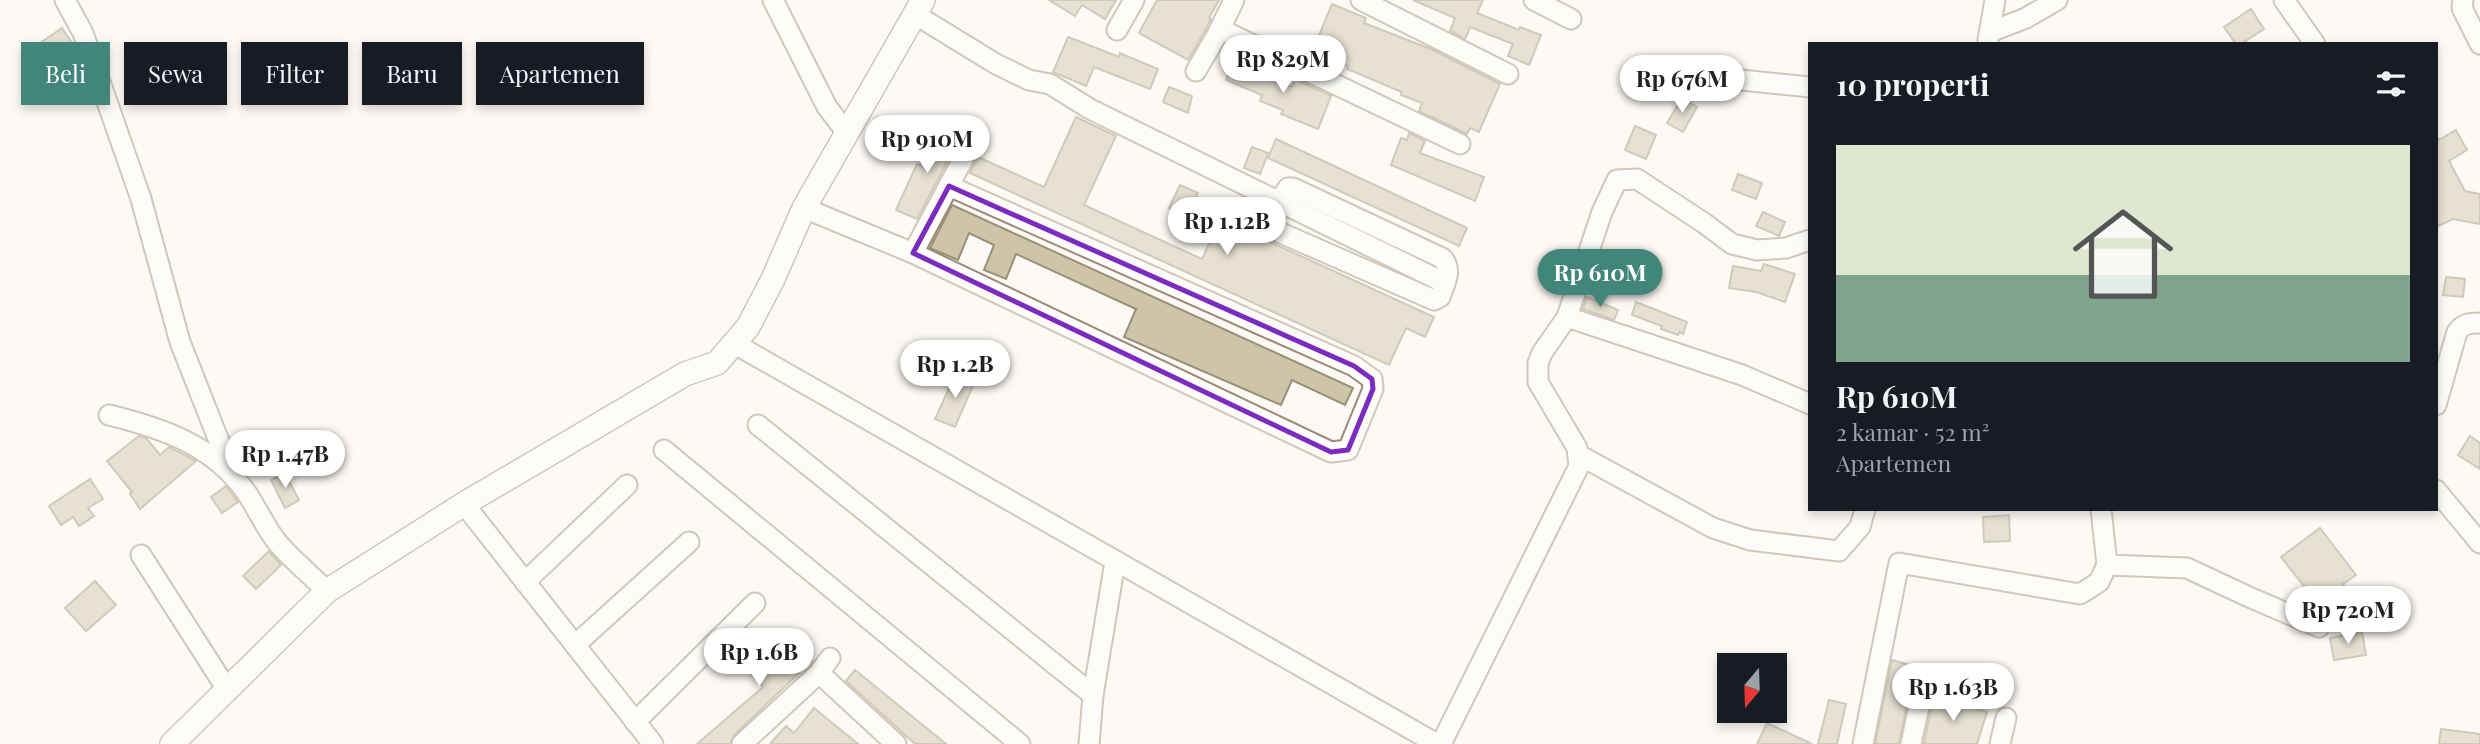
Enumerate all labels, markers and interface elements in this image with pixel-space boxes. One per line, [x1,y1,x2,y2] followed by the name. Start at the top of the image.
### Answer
[1218,36,1348,95] pin: Rp 829M
[21,42,110,105] chip: Beli
[124,42,227,105] chip: Sewa
[241,42,348,105] chip: Filter
[362,42,462,105] chip: Baru
[476,42,644,105] chip: Apartemen
[1236,42,1330,73] text: Rp 829M
[1617,55,1747,115] pin: Rp 676M
[1636,62,1728,93] text: Rp 676M
[1836,64,1989,104] text: 10 properti
[2372,65,2410,103] icon: filters
[862,116,992,175] pin: Rp 910M
[881,122,973,153] text: Rp 910M
[2060,191,2186,317] icon: home
[1155,198,1299,257] pin: Rp 1.12B
[1184,204,1270,235] text: Rp 1.12B
[1535,250,1665,309] pin: Rp 610M
[1554,256,1646,287] text: Rp 610M
[890,340,1020,400] pin: Rp 1.2B
[916,347,994,378] text: Rp 1.2B
[1836,376,1957,416] text: Rp 610M
[1836,416,1990,447] text: 2 kamar · 52 m²
[213,430,357,490] pin: Rp 1.47B
[241,437,329,468] text: Rp 1.47B
[1836,447,1951,478] text: Apartemen
[2283,586,2413,646] pin: Rp 720M
[2301,593,2395,624] text: Rp 720M
[694,628,824,688] pin: Rp 1.6B
[720,635,798,666] text: Rp 1.6B
[1717,653,1787,723] north arrow
[1717,653,1787,723] map controls
[1881,664,2025,723] pin: Rp 1.63B
[1908,670,1998,701] text: Rp 1.63B

